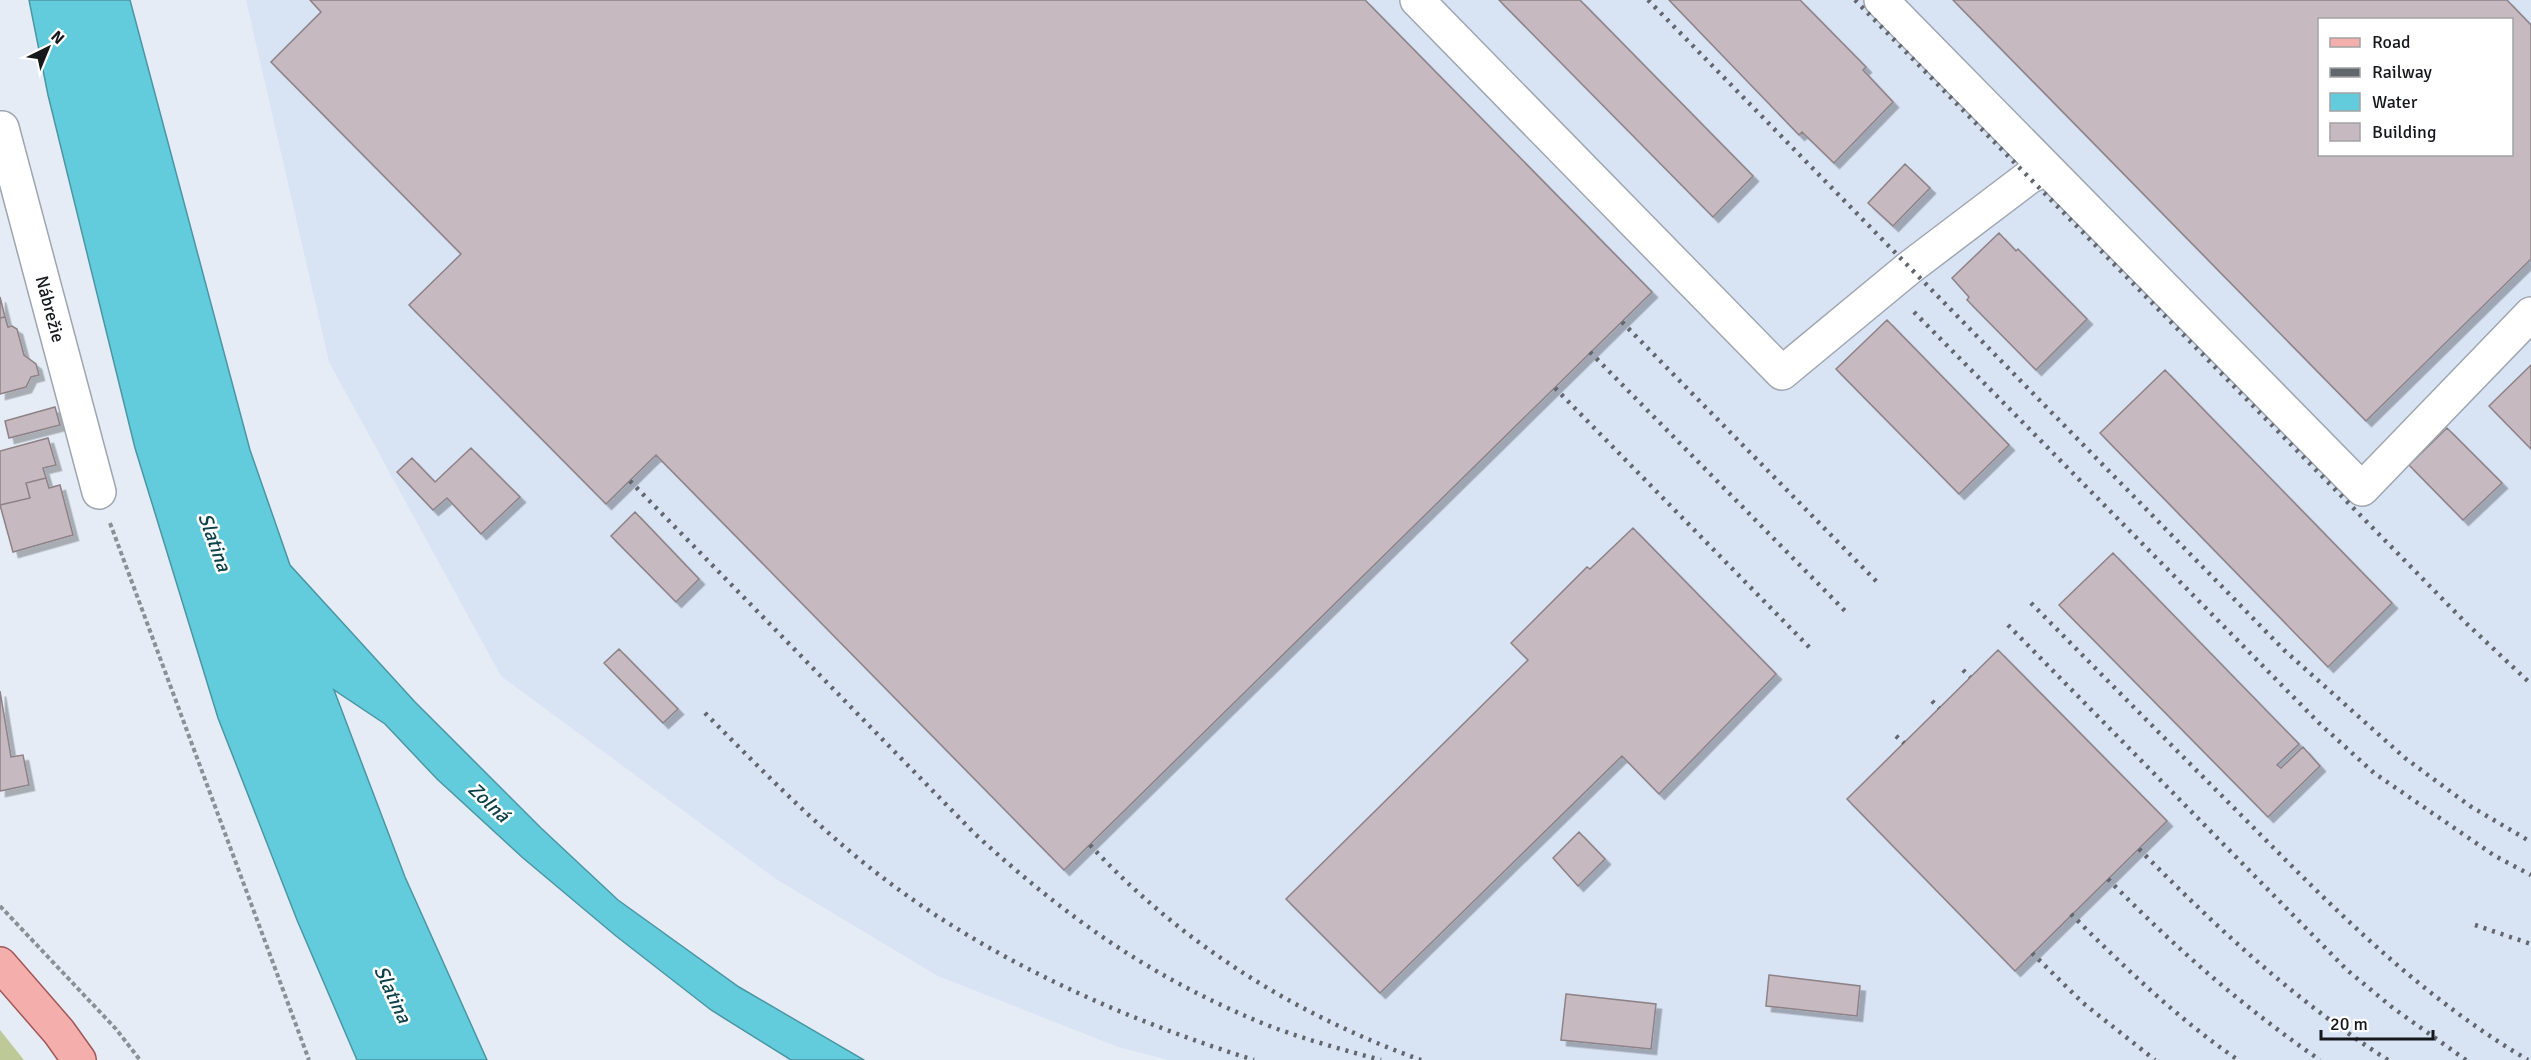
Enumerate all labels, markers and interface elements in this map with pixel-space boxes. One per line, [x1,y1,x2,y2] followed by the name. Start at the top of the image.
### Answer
[18,18,78,78] north arrow
[2318,18,2513,156] legend
[47,27,68,49] text: N
[2372,31,2411,53] text: Road
[2372,61,2433,83] text: Railway
[2372,91,2418,113] text: Water
[2372,121,2436,143] text: Building
[31,273,69,345] street label: Nábrežie
[192,509,237,576] water label: Slatina
[463,777,516,829] water label: Zolná
[368,961,417,1028] water label: Slatina
[2321,1003,2434,1041] scale bar
[2330,1013,2368,1035] text: 20 m

